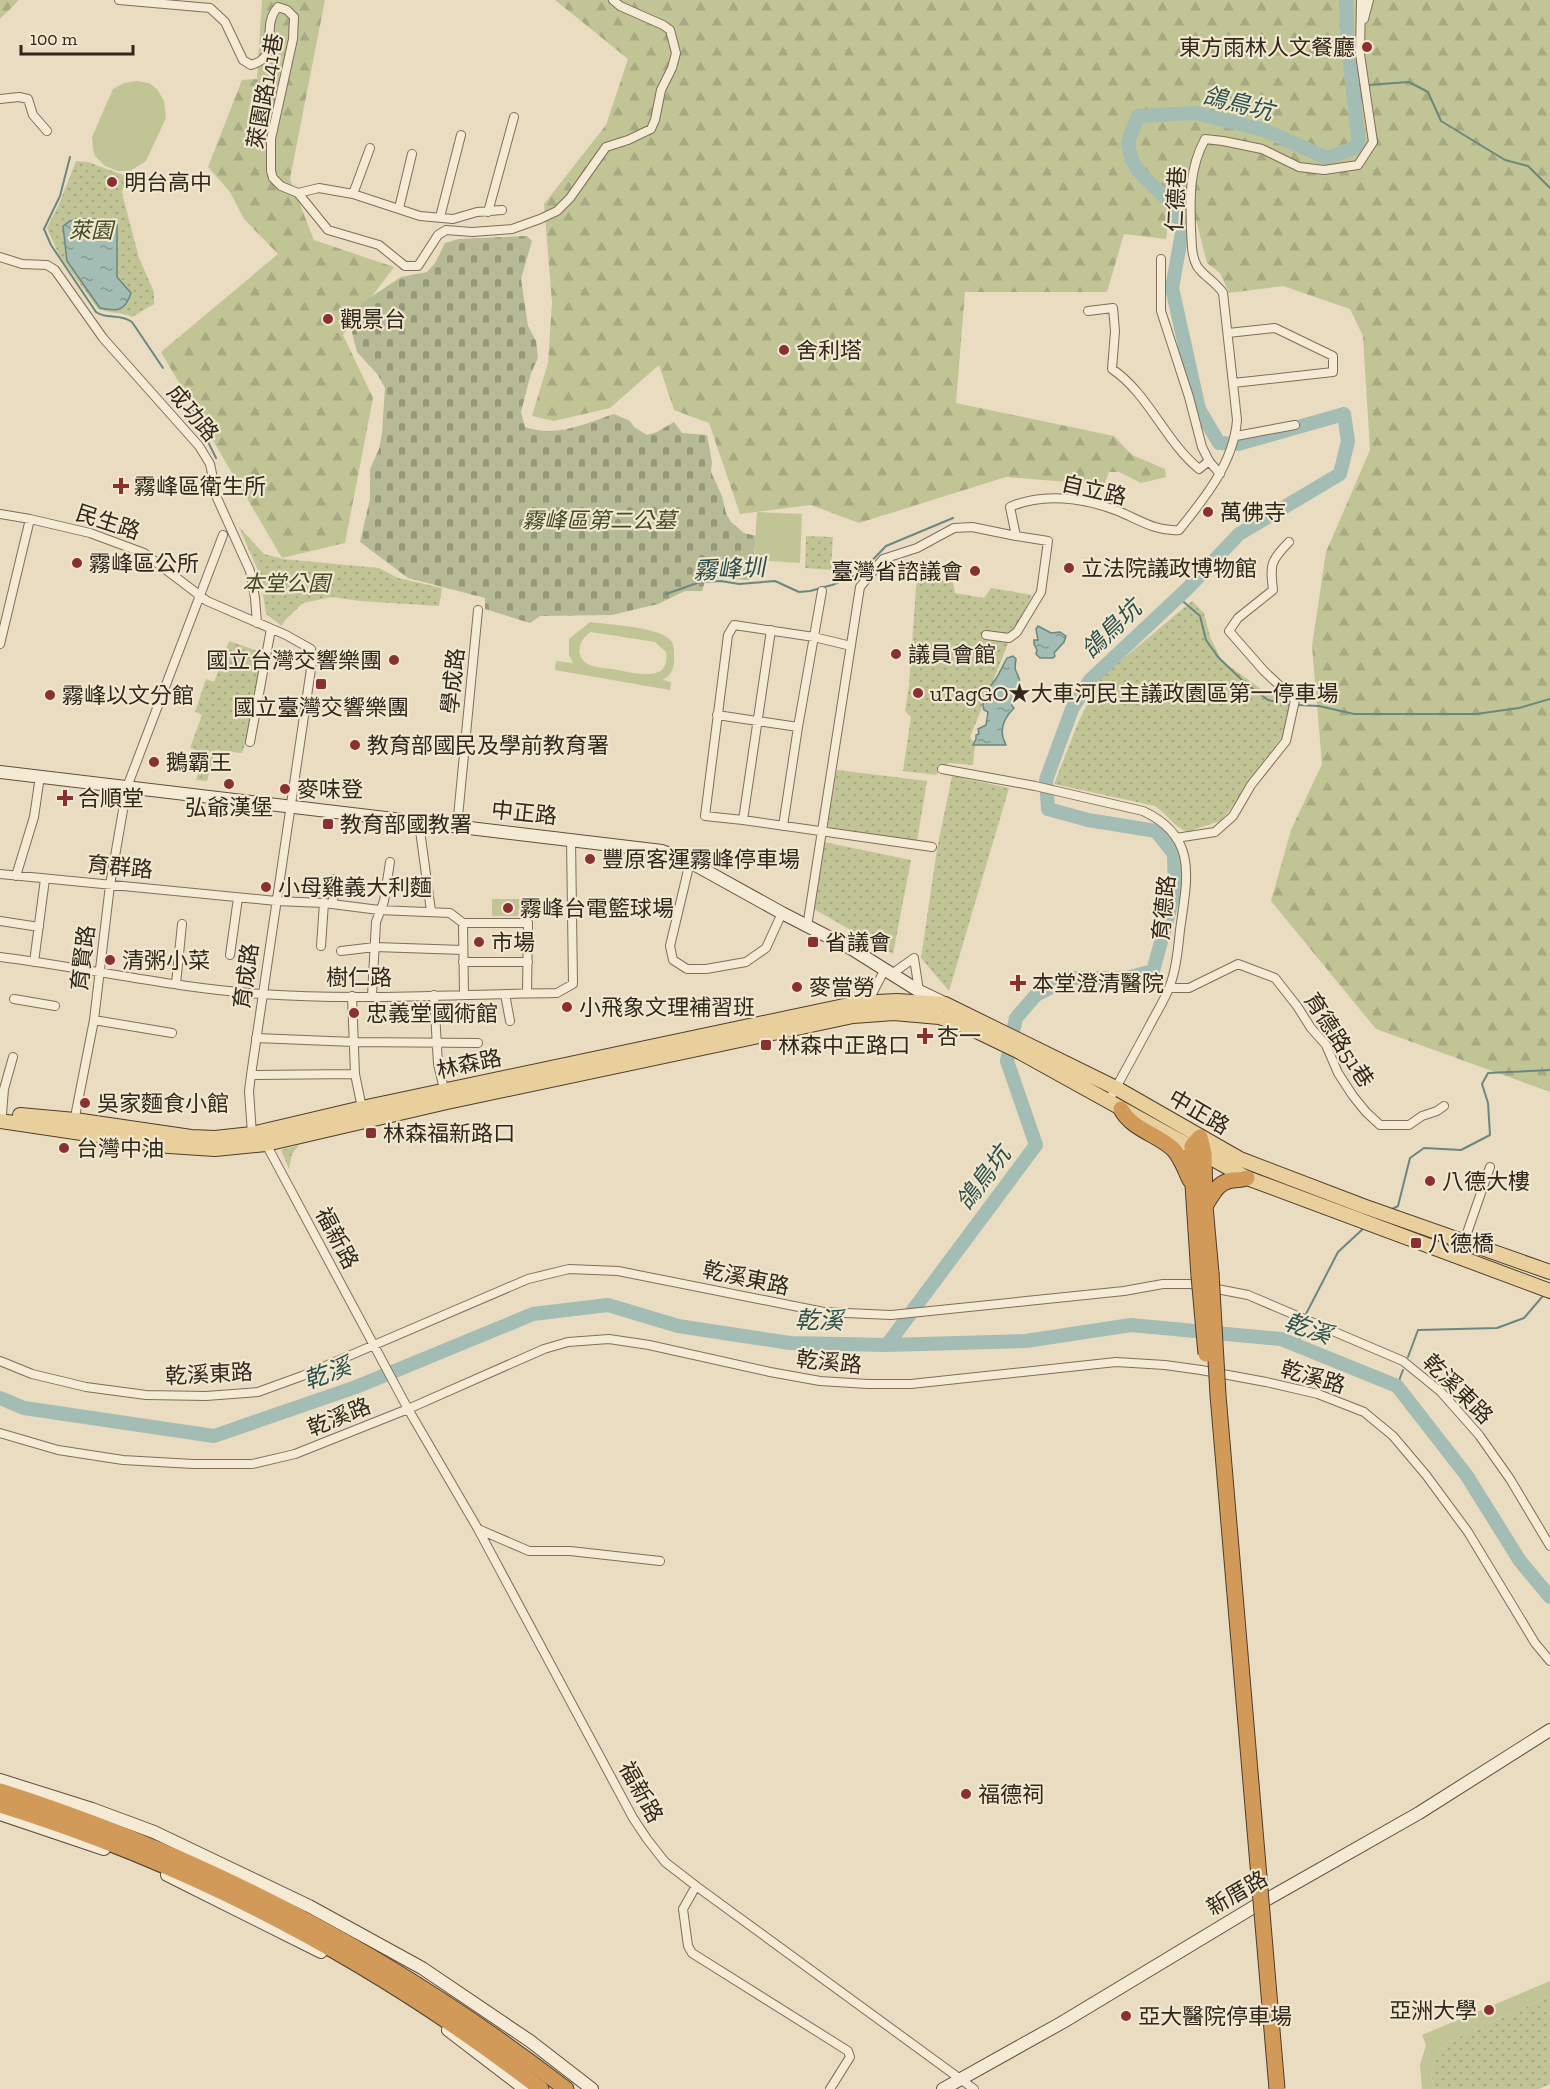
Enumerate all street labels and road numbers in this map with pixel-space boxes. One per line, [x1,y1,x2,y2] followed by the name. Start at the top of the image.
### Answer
[242,31,288,151] street label: 萊園路141巷
[1161,165,1191,233] street label: 仁德巷
[161,379,225,447] street label: 成功路
[1059,469,1129,511] street label: 自立路
[72,499,144,545] street label: 民生路
[436,647,470,715] street label: 學成路
[490,796,558,830] street label: 中正路
[86,851,154,883] street label: 育群路
[1147,874,1181,942] street label: 育德路
[66,924,100,992] street label: 育賢路
[228,941,264,1011] street label: 育成路
[326,964,392,991] street label: 樹仁路
[1298,987,1380,1093] street label: 育德路51巷
[434,1044,504,1084] street label: 林森路
[1164,1084,1234,1140] street label: 中正路
[310,1203,364,1273] street label: 福新路
[700,1256,792,1300] street label: 乾溪東路
[795,1345,863,1379] street label: 乾溪路
[1417,1348,1499,1430] street label: 乾溪東路
[1278,1355,1348,1399] street label: 乾溪路
[164,1358,254,1390] street label: 乾溪東路
[303,1392,375,1442] street label: 乾溪路
[613,1757,669,1827] street label: 福新路
[1202,1865,1272,1921] street label: 新厝路

